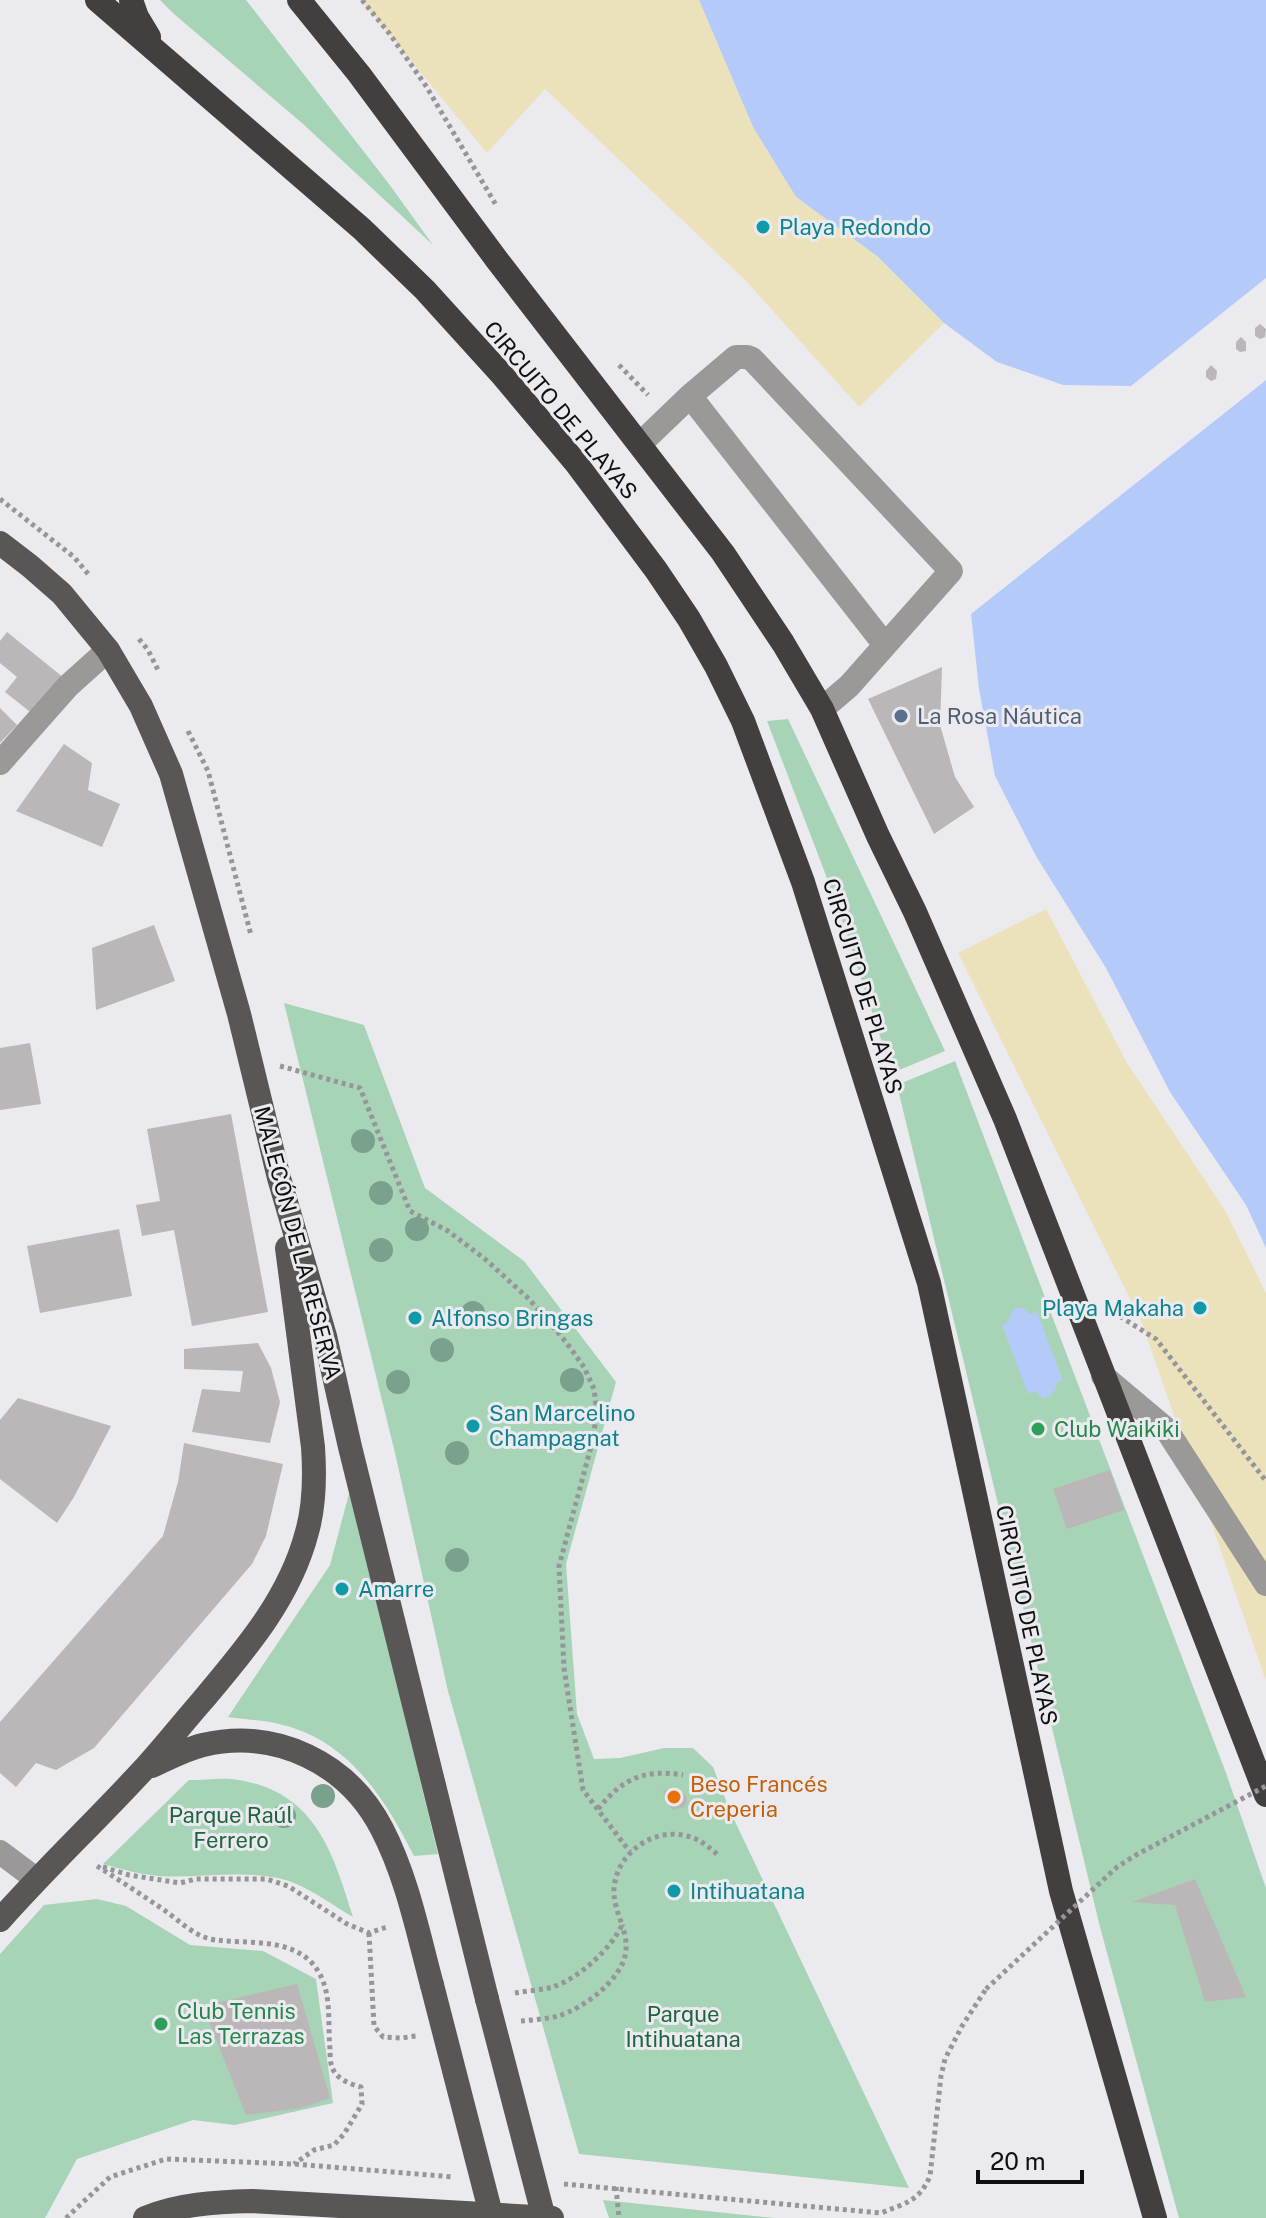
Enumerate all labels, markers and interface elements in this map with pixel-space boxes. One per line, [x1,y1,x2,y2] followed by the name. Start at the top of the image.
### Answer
[779,214,931,240] place label: Playa Redondo
[754,218,772,236] marker: Playa Redondo
[479,316,643,504] street label: CIRCUITO DE PLAYAS
[917,703,1082,729] place label: La Rosa Náutica
[892,707,910,725] marker: La Rosa Náutica
[818,875,908,1097] street label: CIRCUITO DE PLAYAS
[249,1103,348,1383] street label: MALECÓN DE LA RESERVA
[1042,1295,1184,1321] place label: Playa Makaha
[1191,1299,1209,1317] marker: Playa Makaha
[431,1305,593,1331] place label: Alfonso Bringas
[406,1309,424,1327] marker: Alfonso Bringas
[489,1400,636,1451] place label: San Marcelino Champagnat
[1054,1416,1180,1442] place label: Club Waikiki
[464,1417,482,1435] marker: San Marcelino Champagnat
[1029,1420,1047,1438] marker: Club Waikiki
[991,1503,1063,1727] street label: CIRCUITO DE PLAYAS
[358,1576,434,1602] place label: Amarre
[333,1580,351,1598] marker: Amarre
[690,1771,828,1822] place label: Beso Francés Creperia
[665,1788,683,1806] marker: Beso Francés Creperia
[169,1802,293,1853] park label: Parque Raúl Ferrero
[690,1878,805,1904] place label: Intihuatana
[665,1882,683,1900] marker: Intihuatana
[177,1998,305,2049] place label: Club Tennis Las Terrazas
[625,2001,741,2052] park label: Parque Intihuatana
[152,2015,170,2033] marker: Club Tennis Las Terrazas
[978,2134,1082,2184] scale bar
[990,2147,1046,2175] text: 20 m

